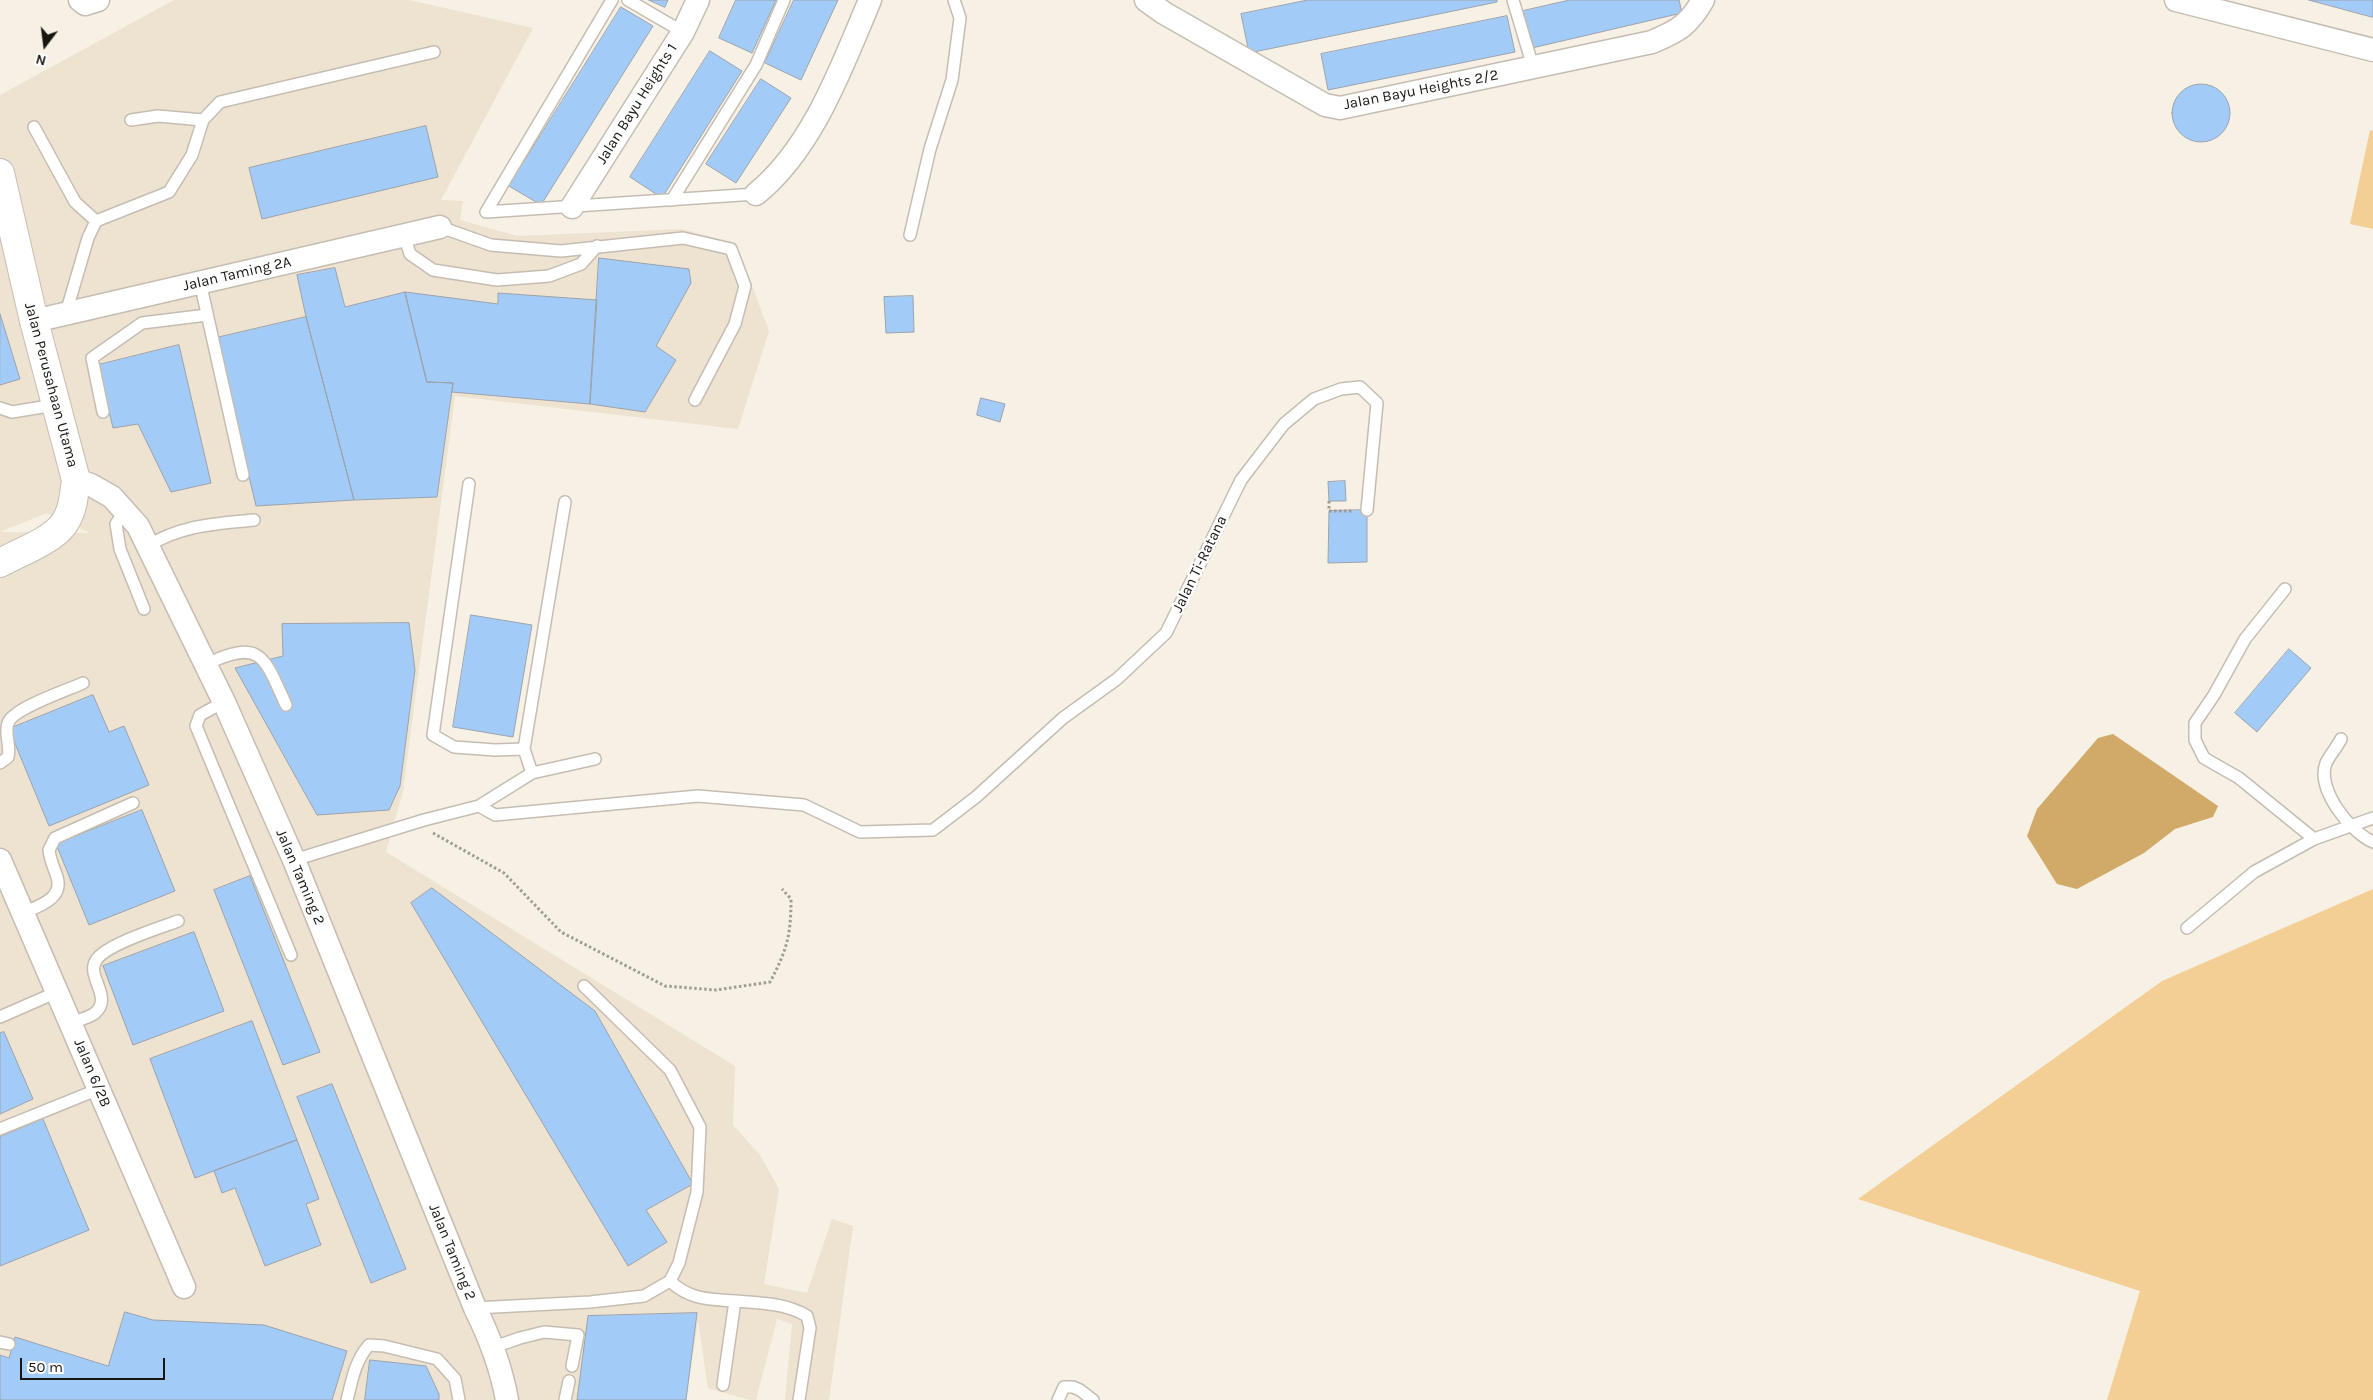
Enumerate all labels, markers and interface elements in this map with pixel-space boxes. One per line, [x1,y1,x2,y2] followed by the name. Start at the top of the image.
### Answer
[20,20,70,70] north arrow
[593,41,681,167] street label: Jalan Bayu Heights 1
[34,50,48,69] text: N
[1342,66,1500,114] street label: Jalan Bayu Heights 2/2
[181,253,293,295] street label: Jalan Taming 2A
[20,300,82,470] street label: Jalan Perusahaan Utama
[1169,513,1231,615] street label: Jalan Ti-Ratana
[272,826,328,928] street label: Jalan Taming 2
[70,1036,114,1110] street label: Jalan 6/2B
[425,1201,479,1303] street label: Jalan Taming 2
[22,1348,168,1380] scale bar
[28,1358,63,1376] text: 50 m

